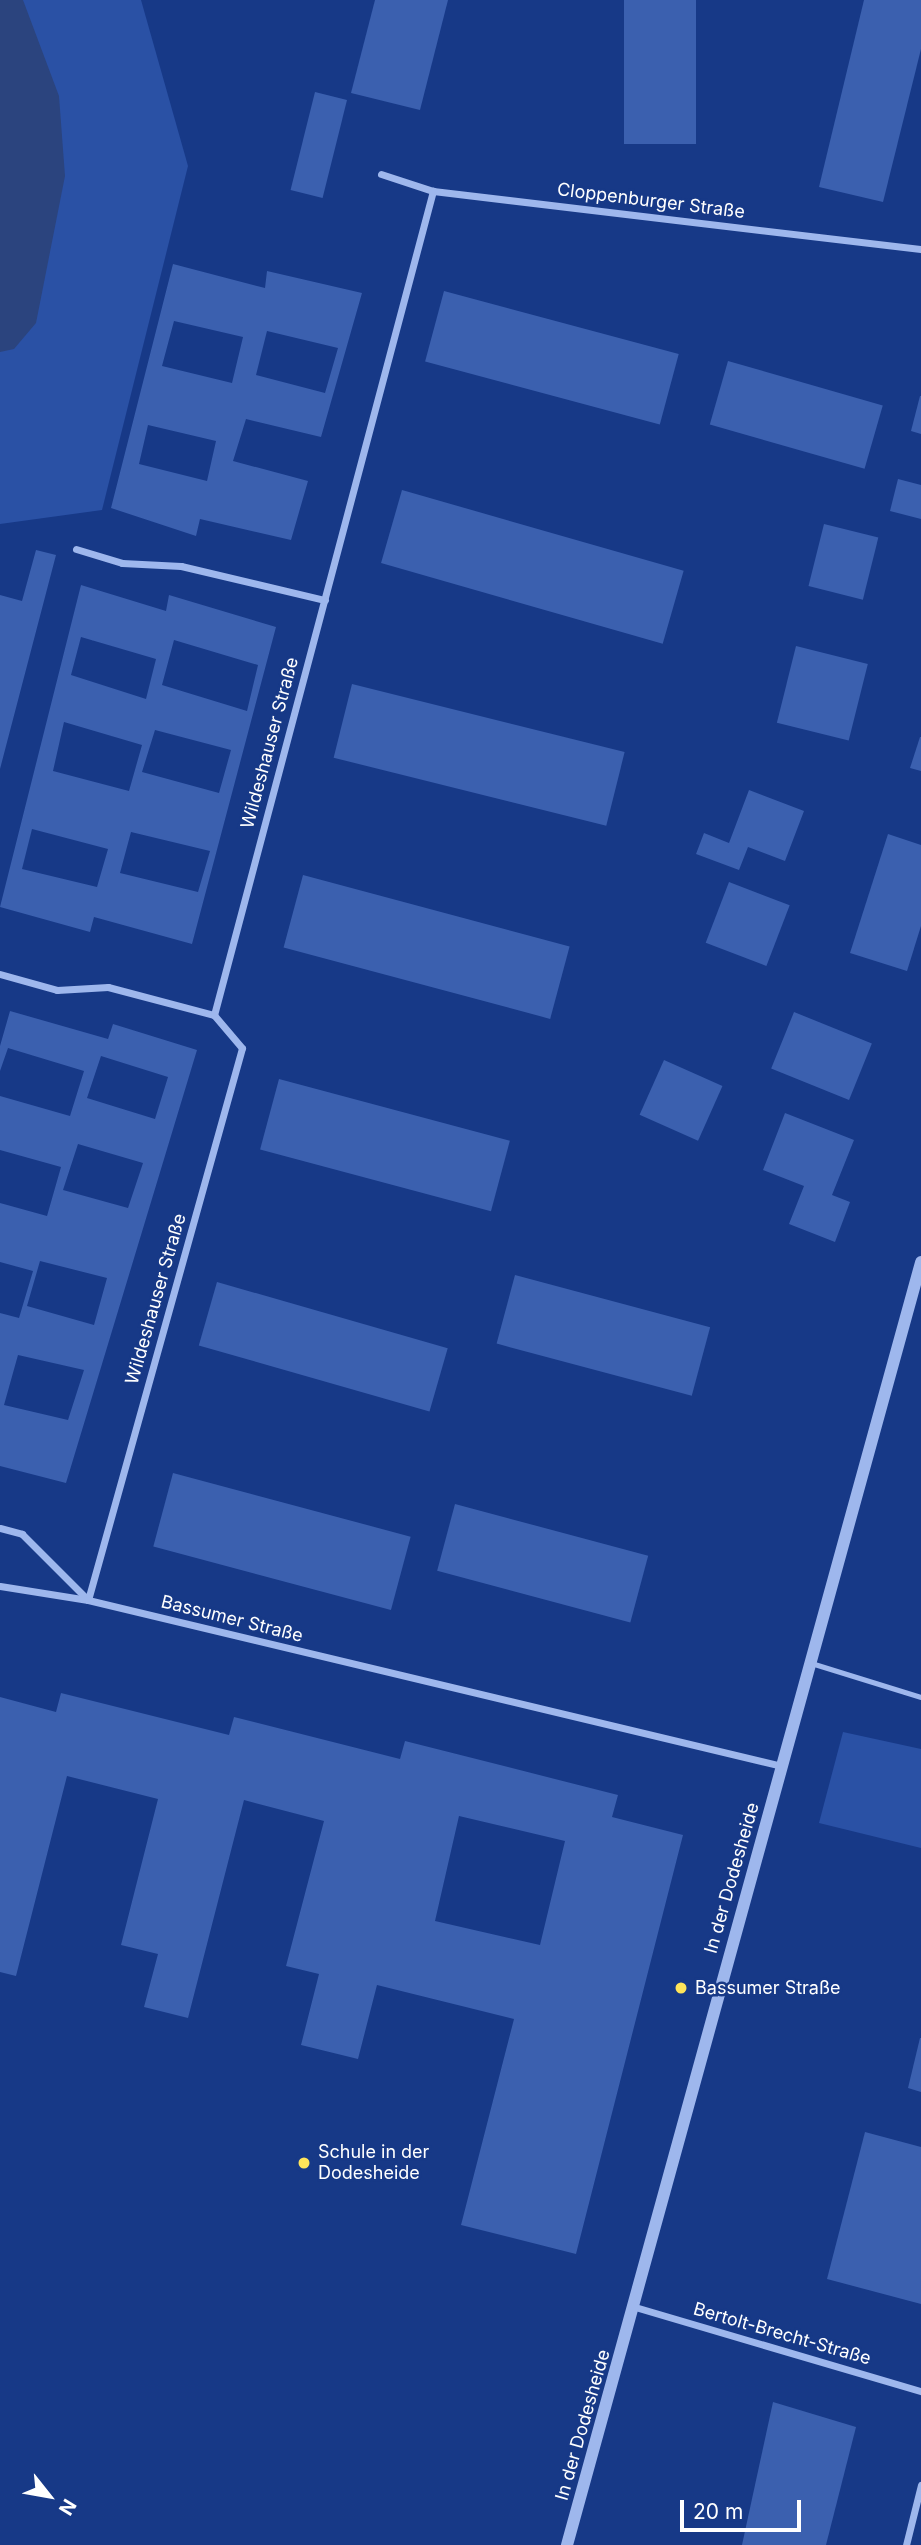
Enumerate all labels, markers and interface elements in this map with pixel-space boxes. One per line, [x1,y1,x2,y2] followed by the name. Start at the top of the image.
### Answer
[556,179,746,223] street label: Cloppenburger Straße
[237,655,303,831] street label: Wildeshauser Straße
[121,1211,191,1387] street label: Wildeshauser Straße
[159,1591,305,1647] street label: Bassumer Straße
[700,1800,764,1956] street label: In der Dodesheide
[695,1977,841,1999] place label: Bassumer Straße
[673,1980,689,1996] marker: Bassumer Straße
[318,2142,429,2184] place label: Schule in der Dodesheide
[296,2155,312,2171] marker: Schule in der Dodesheide
[691,2298,873,2370] street label: Bertolt-Brecht-Straße
[551,2347,615,2503] street label: In der Dodesheide
[14,2461,84,2531] north arrow
[683,2486,804,2530] scale bar
[54,2495,81,2519] text: N
[693,2499,743,2524] text: 20 m

